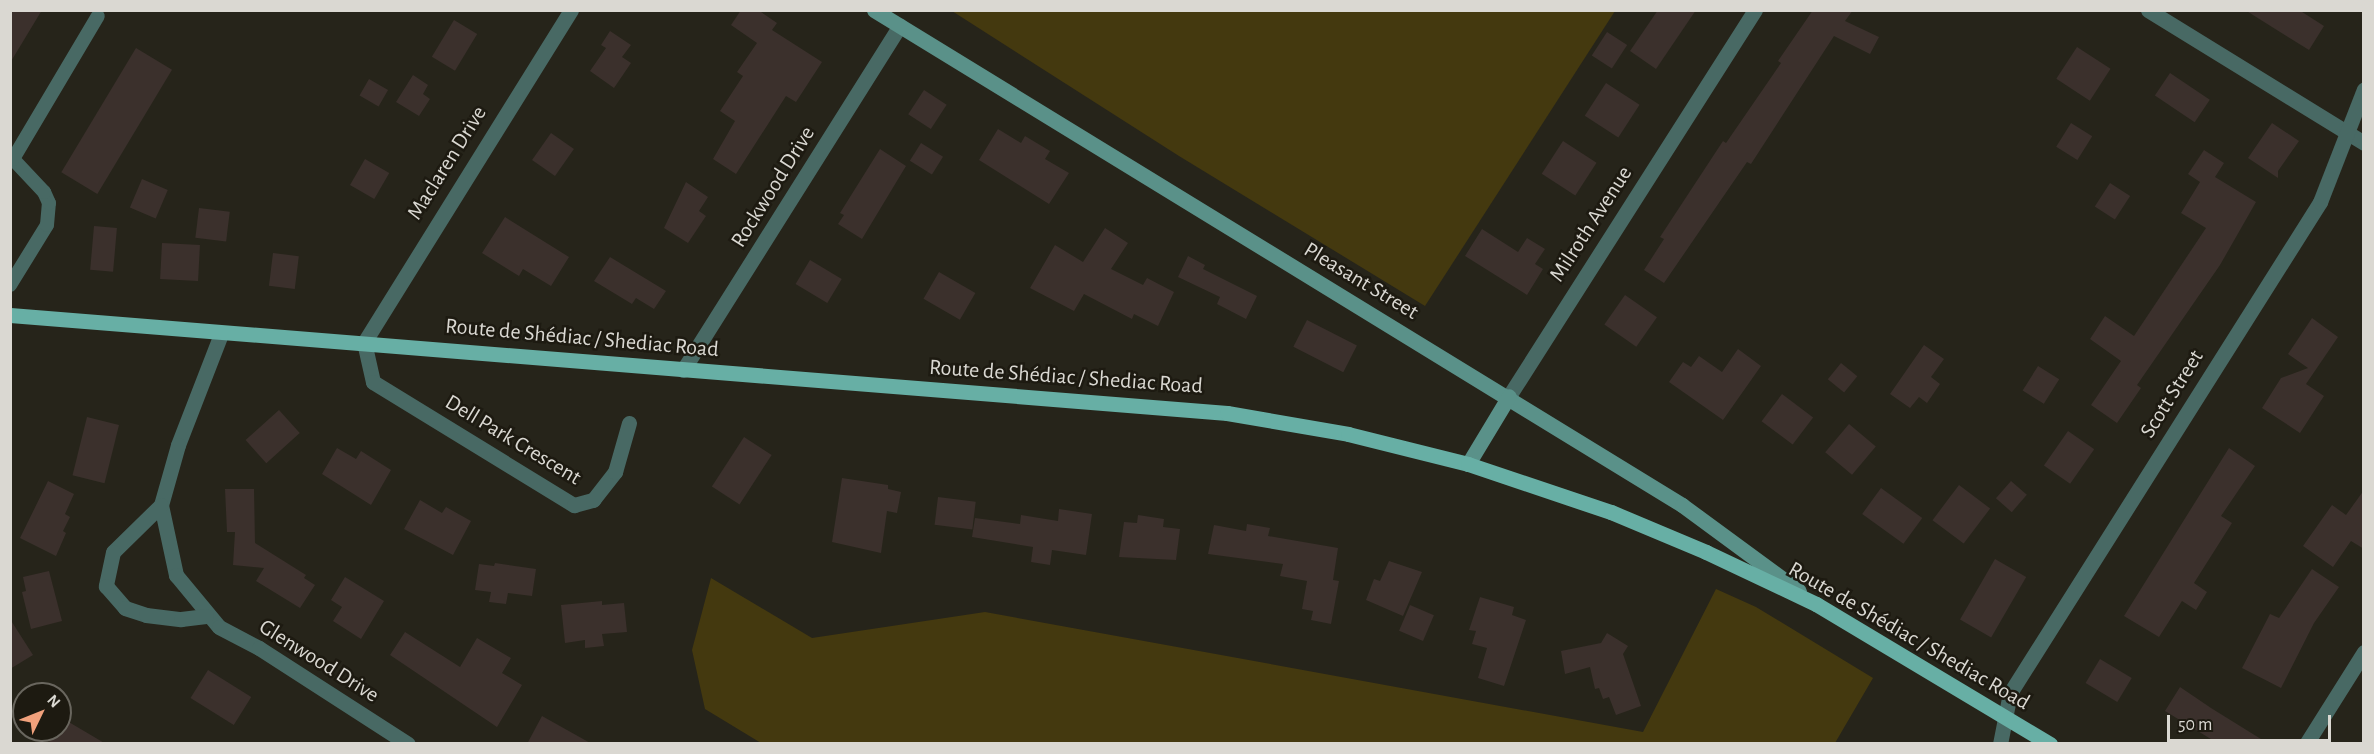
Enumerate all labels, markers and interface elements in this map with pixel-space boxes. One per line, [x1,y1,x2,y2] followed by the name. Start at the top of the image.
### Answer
[402,101,492,225] street label: Maclaren Drive
[725,122,821,252] street label: Rockwood Drive
[1544,161,1638,287] street label: Milroth Avenue
[1299,236,1423,326] street label: Pleasant Street
[444,313,720,363] street label: Route de Shédiac / Shediac Road
[2135,345,2209,443] street label: Scott Street
[928,354,1204,400] street label: Route de Shédiac / Shediac Road
[440,389,586,491] street label: Dell Park Crescent
[1784,556,2034,716] street label: Route de Shédiac / Shediac Road
[254,614,384,708] street label: Glenwood Drive
[12,682,72,742] north arrow
[44,692,63,711] text: N
[2170,703,2334,741] scale bar
[2178,716,2212,734] text: 50 m

